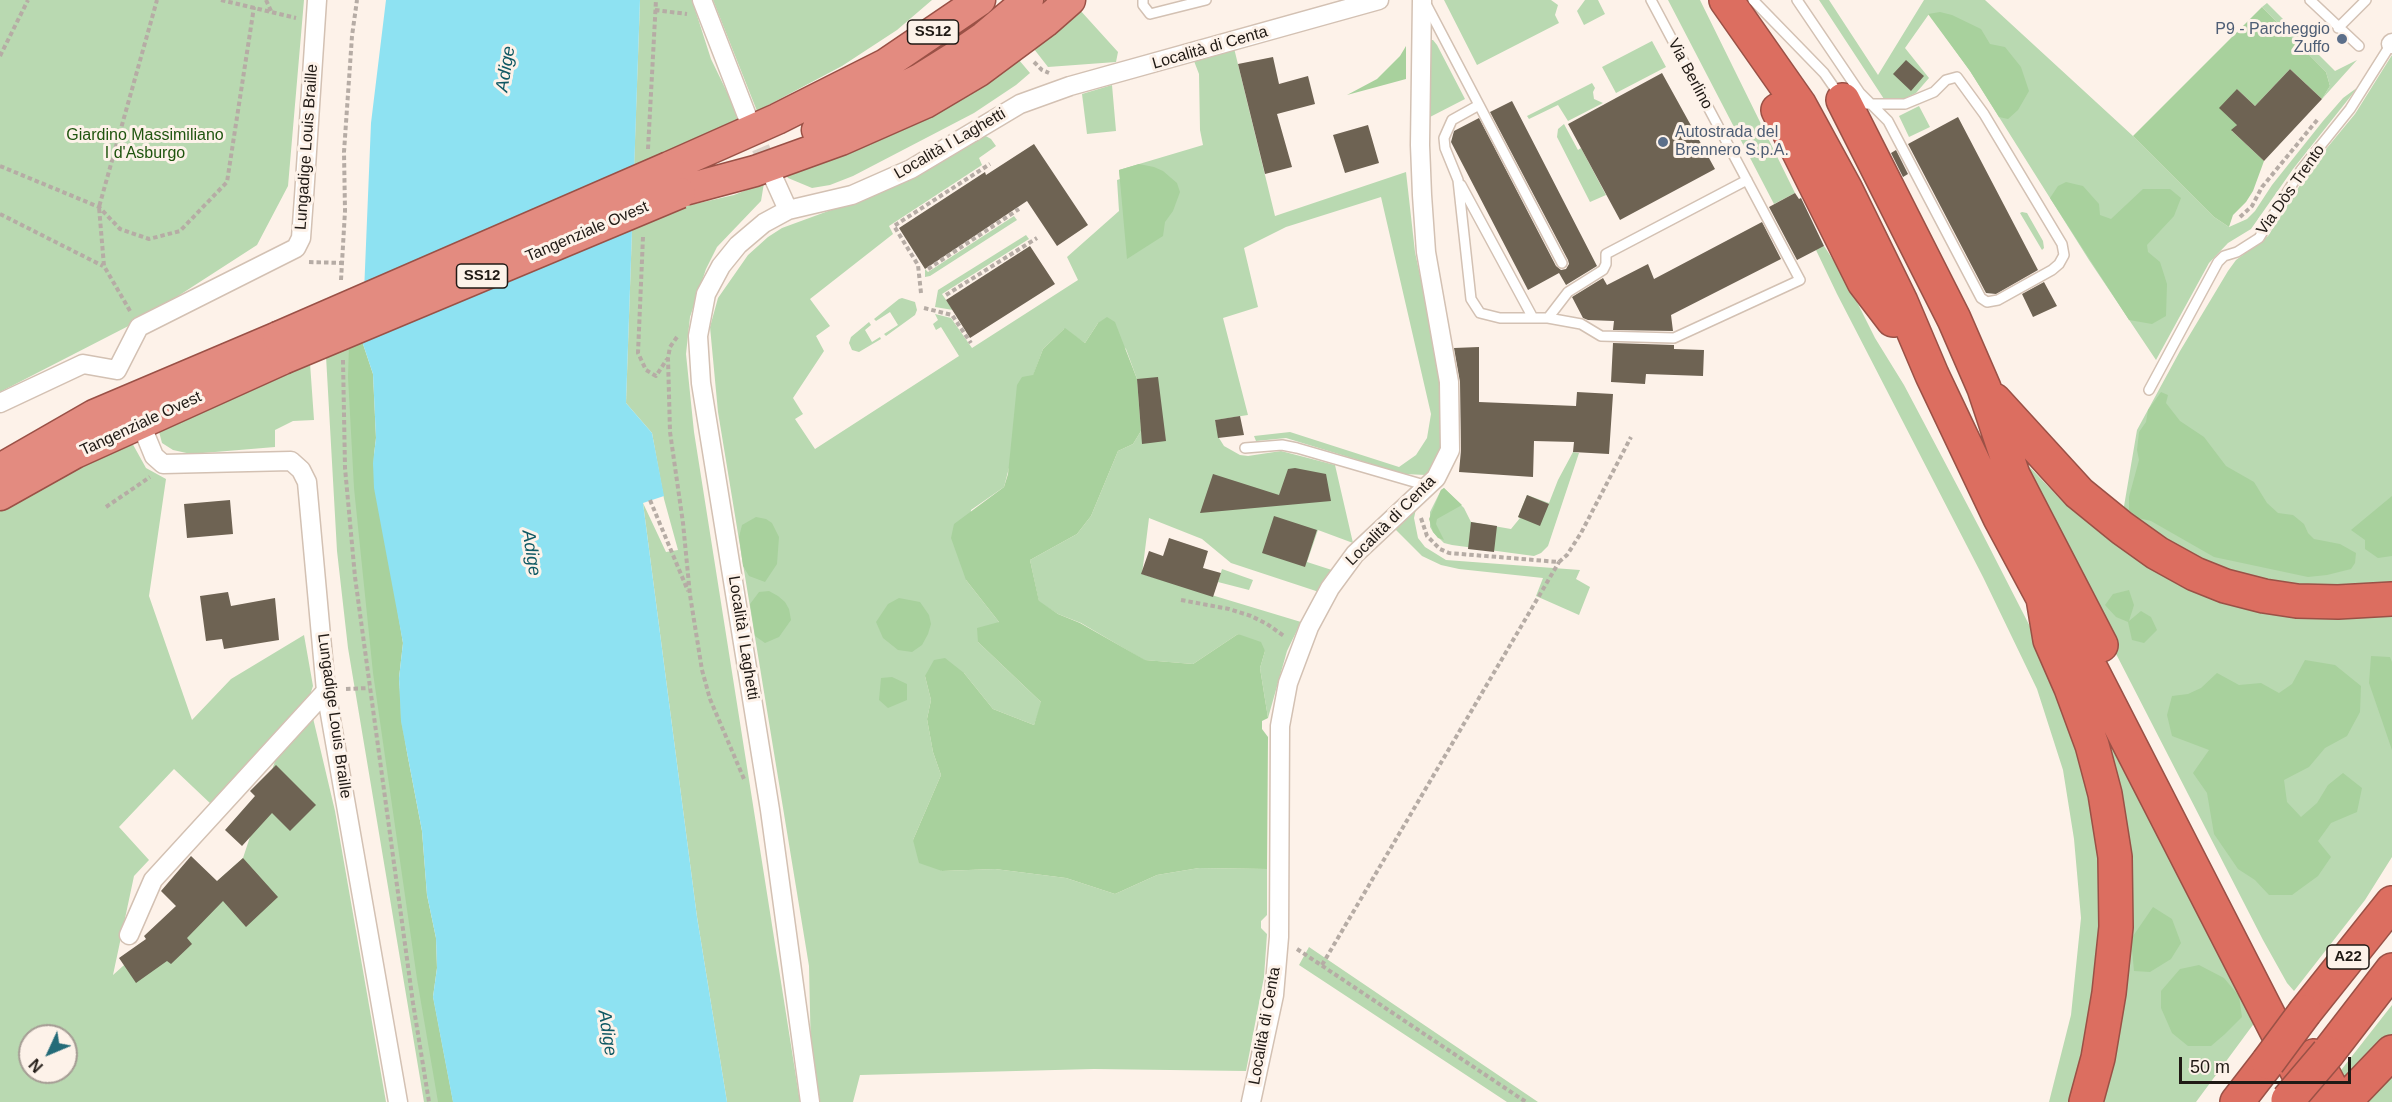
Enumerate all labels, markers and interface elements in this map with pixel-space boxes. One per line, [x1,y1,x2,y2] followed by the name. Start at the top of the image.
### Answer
[908,20,958,44] road number: SS12
[2215,20,2330,58] place label: P9 - Parcheggio Zuffo
[1150,22,1270,74] street label: Località di Centa
[2335,32,2349,46] marker: P9 - Parcheggio Zuffo
[1663,35,1717,113] street label: Via Berlino
[492,45,520,93] water label: Adige
[292,63,322,231] street label: Lungadige Louis Braille
[891,104,1009,184] street label: Località I Laghetti
[1675,123,1789,161] place label: Autostrada del Brennero S.p.A.
[66,126,224,164] park label: Giardino Massimiliano I d'Asburgo
[1656,135,1670,149] marker: Autostrada del Brennero S.p.A.
[2253,141,2329,239] street label: Via Dòs Trento
[523,197,651,267] street label: Tangenziale Ovest
[456,264,508,288] road number: SS12
[77,387,205,461] street label: Tangenziale Ovest
[1342,472,1440,570] street label: Località di Centa
[517,529,545,577] water label: Adige
[724,575,762,701] street label: Località I Laghetti
[313,632,355,800] street label: Lungadige Louis Braille
[2327,945,2369,969] road number: A22
[1245,966,1285,1086] street label: Località di Centa
[593,1009,621,1057] water label: Adige
[18,1024,78,1084] north arrow
[2182,1045,2354,1083] scale bar
[26,1055,46,1076] text: N
[2190,1057,2230,1077] text: 50 m

